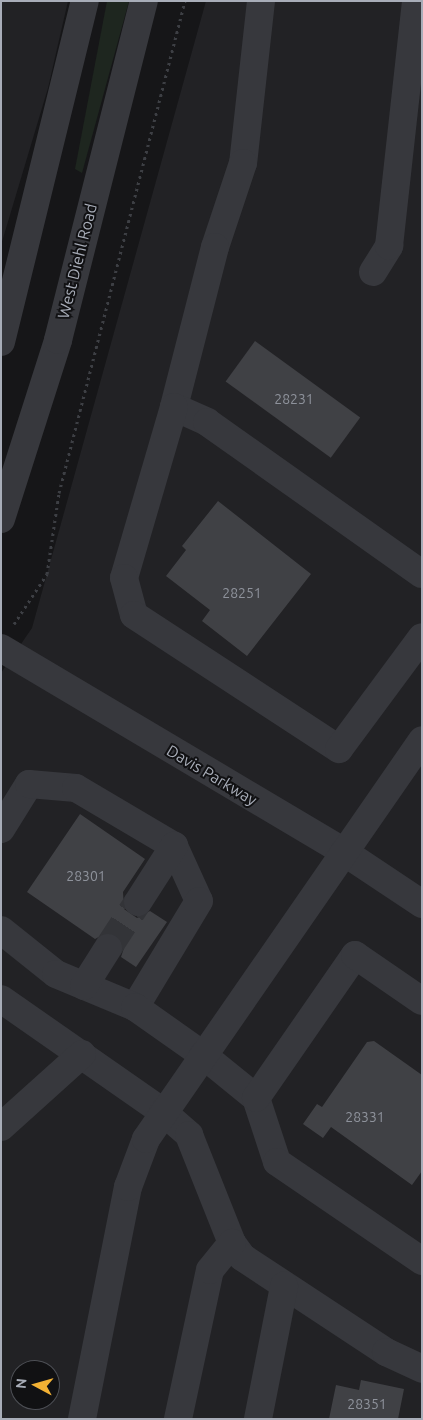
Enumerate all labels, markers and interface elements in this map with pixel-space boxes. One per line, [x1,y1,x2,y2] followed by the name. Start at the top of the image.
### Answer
[53,201,101,321] street label: West Diehl Road
[274,391,314,407] house number: 28231
[222,585,262,601] house number: 28251
[163,741,261,809] street label: Davis Parkway
[66,868,106,884] house number: 28301
[345,1109,385,1125] house number: 28331
[10,1360,60,1410] north arrow
[13,1378,30,1390] text: N
[347,1396,387,1412] house number: 28351

